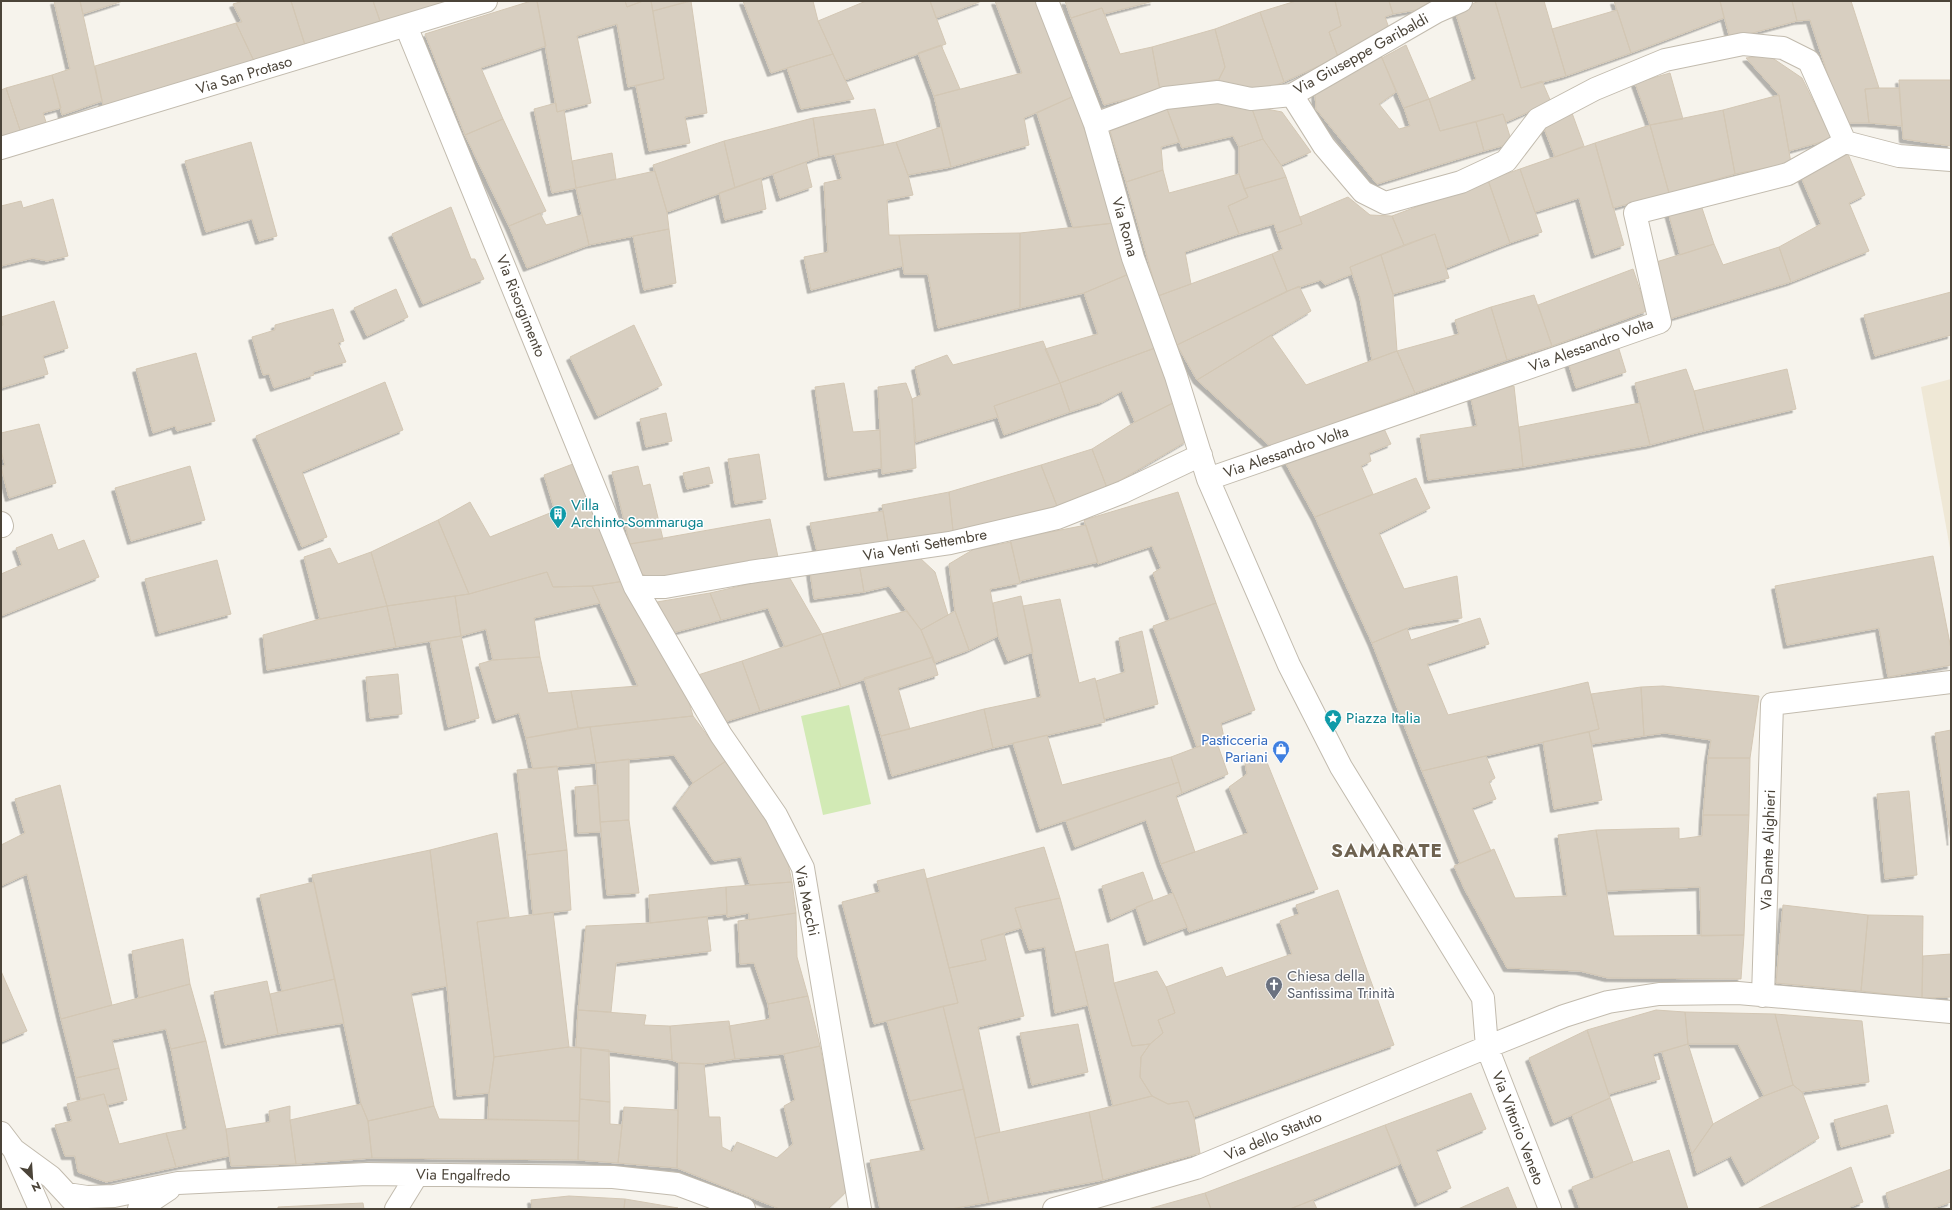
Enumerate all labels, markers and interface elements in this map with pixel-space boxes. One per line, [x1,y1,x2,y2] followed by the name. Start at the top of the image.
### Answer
[1289,8,1433,100] street label: Via Giuseppe Garibaldi
[193,50,295,100] street label: Via San Protaso
[1106,195,1144,259] street label: Via Roma
[490,252,552,360] street label: Via Risorgimento
[1526,312,1656,378] street label: Via Alessandro Volta
[1220,420,1352,484] street label: Via Alessandro Volta
[571,494,703,533] place label: Villa Archinto-Sommaruga
[548,504,568,529] building icon: Villa Archinto-Sommaruga
[861,523,989,567] street label: Via Venti Settembre
[1346,707,1420,729] place label: Piazza Italia
[1323,708,1343,733] place icon: Piazza Italia
[1201,729,1268,768] place label: Pasticceria Pariani
[1271,739,1291,764] shop icon: Pasticceria Pariani
[1755,789,1781,911] street label: Via Dante Alighieri
[1331,837,1443,864] district label: SAMARATE
[789,864,825,938] street label: Via Macchi
[1287,965,1395,1004] place label: Chiesa della Santissima Trinità
[1264,975,1284,1000] church icon: Chiesa della Santissima Trinità
[1486,1068,1550,1188] street label: Via Vittorio Veneto
[1221,1106,1325,1166] street label: Via dello Statuto
[12,1158,52,1198] north arrow
[416,1163,510,1187] street label: Via Engalfredo
[29,1178,44,1196] text: N

